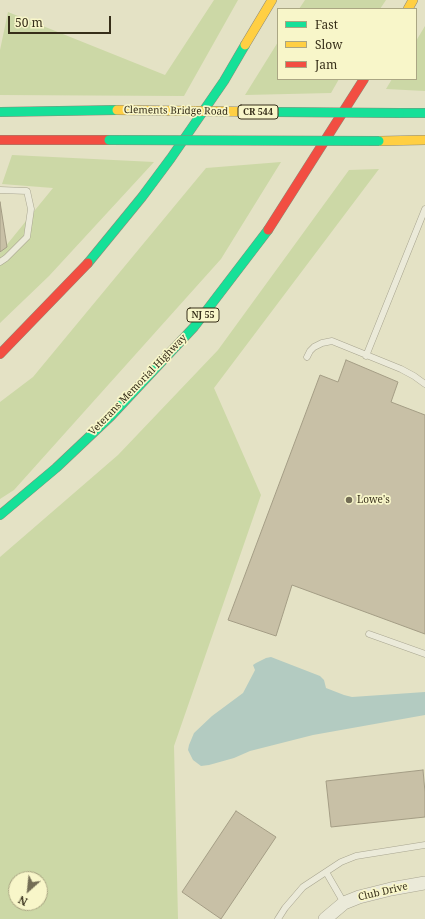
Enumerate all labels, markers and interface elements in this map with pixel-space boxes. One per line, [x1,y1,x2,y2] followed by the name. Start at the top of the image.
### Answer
[10,8,113,34] scale bar
[277,8,417,80] legend
[15,14,43,31] text: 50 m
[315,16,338,33] text: Fast
[315,36,343,53] text: Slow
[315,56,337,73] text: Jam
[124,104,228,118] street label: Clements Bridge Road
[238,105,278,119] road number: CR 544
[187,308,219,322] road number: NJ 55
[87,332,189,438] street label: Veterans Memorial Highway
[357,494,390,506] place label: Lowe's
[344,495,354,505] marker: Lowe's
[8,871,48,911] north arrow
[357,880,409,904] street label: Club Drive
[16,893,30,910] text: N

